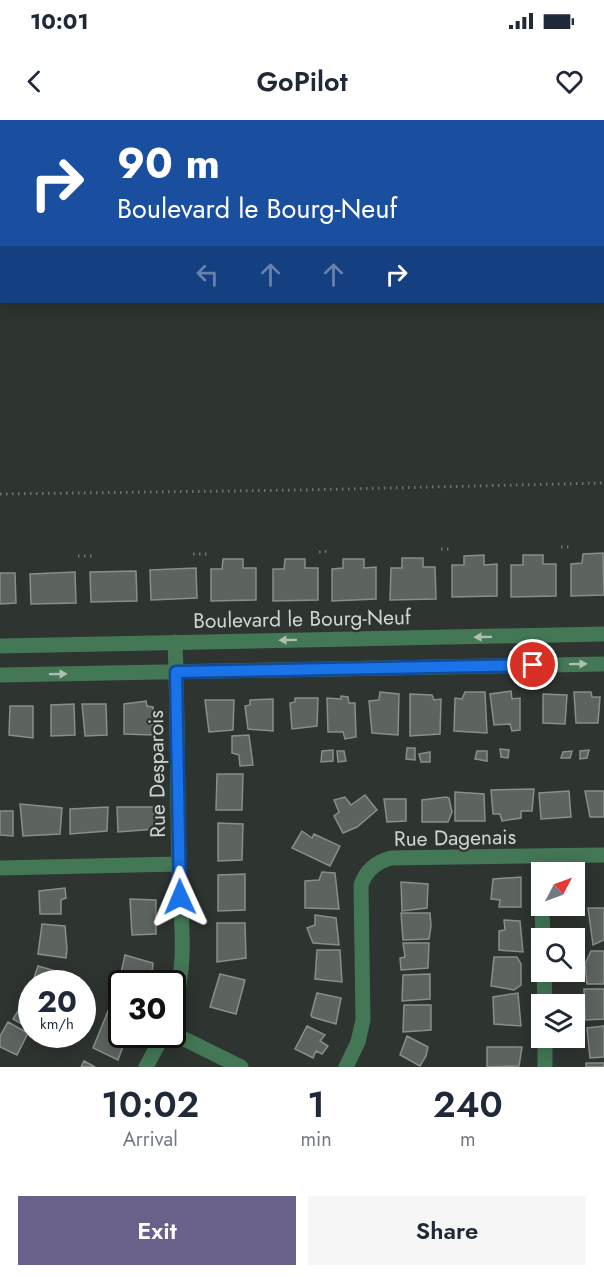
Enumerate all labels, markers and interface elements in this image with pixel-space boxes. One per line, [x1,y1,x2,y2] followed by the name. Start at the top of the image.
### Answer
[30,5,89,37] text: 10:01
[256,62,348,101] text: GoPilot
[18,65,51,98] icon: back
[553,65,586,98] icon: heart
[117,133,220,194] text: 90 m
[18,144,96,222] icon: right
[117,189,397,228] text: Boulevard le Bourg-Neuf
[191,258,224,291] icon: left
[254,258,287,291] icon: ahead
[317,258,350,291] icon: ahead
[380,258,413,291] icon: right
[193,602,412,636] street label: Boulevard le Bourg-Neuf
[473,632,492,641] one-way arrow
[278,636,297,645] one-way arrow
[507,639,558,690] pin
[516,648,549,681] icon: arrive
[568,660,587,669] one-way arrow
[49,669,68,679] one-way arrow
[141,710,173,838] street label: Rue Desparois
[394,822,516,854] street label: Rue Dagenais
[531,862,585,916] north arrow
[531,862,585,1048] map controls
[148,865,212,929] position arrow
[531,928,585,982] button: search
[108,970,186,1048] speed limit sign: 30
[37,980,77,1023] text: 20
[531,994,585,1048] button: layers
[40,1013,74,1035] text: km/h
[101,1078,199,1130] text: 10:02
[307,1078,325,1130] text: 1
[433,1078,503,1130] text: 240
[123,1125,178,1154] text: Arrival
[301,1125,332,1154] text: min
[460,1125,476,1154] text: m
[18,1196,296,1265] button: Exit
[308,1196,586,1265] button: Share

